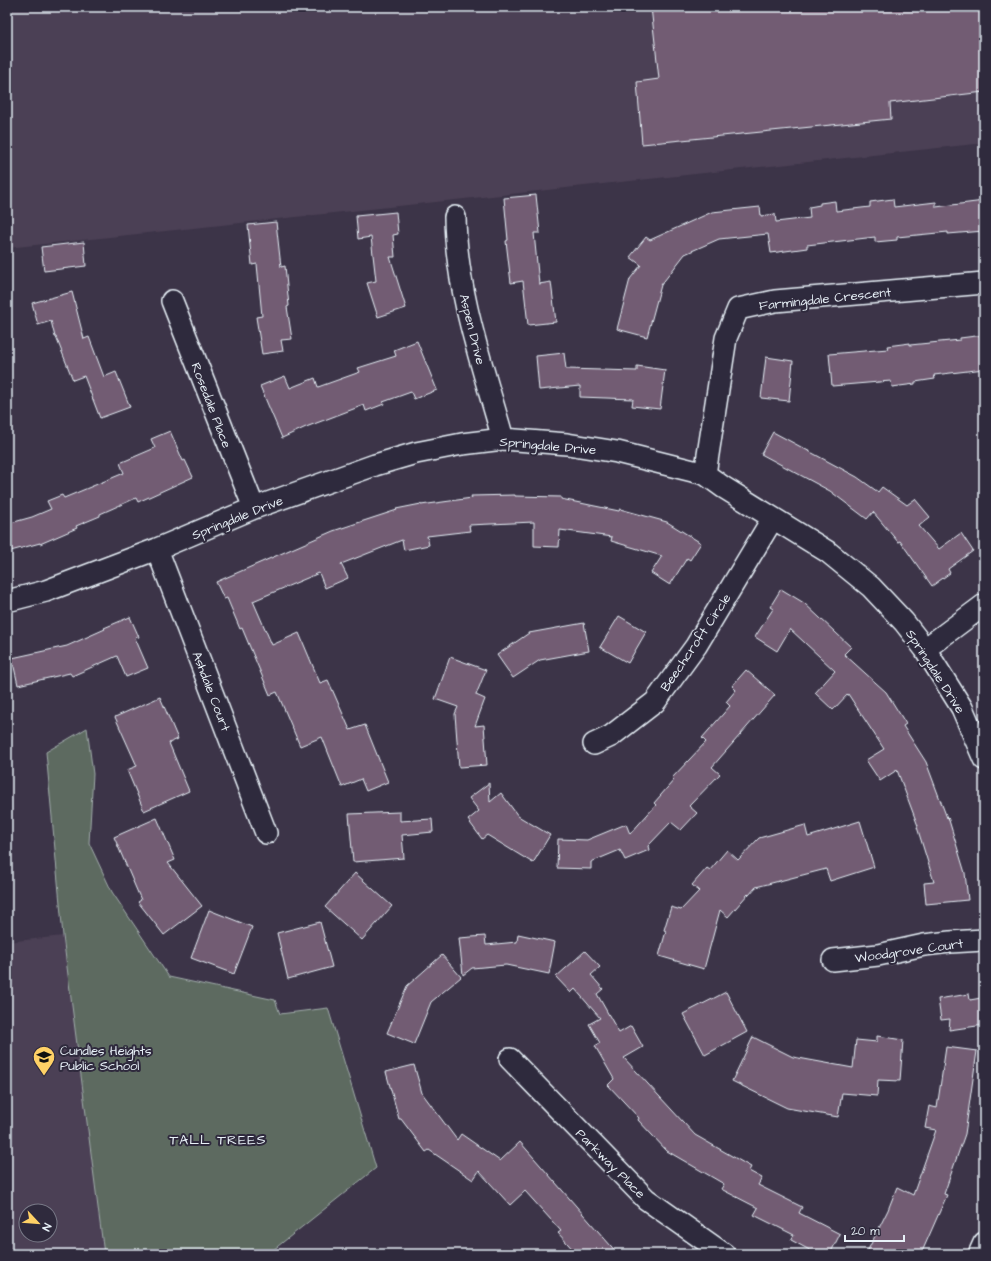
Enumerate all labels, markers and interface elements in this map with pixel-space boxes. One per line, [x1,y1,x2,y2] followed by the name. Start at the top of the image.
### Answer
[758,283,893,316] street label: Farmingdale Crescent
[455,292,489,366] street label: Aspen Drive
[187,360,236,451] street label: Rosedale Place
[499,433,597,460] street label: Springdale Drive
[189,491,286,545] street label: Springdale Drive
[656,590,735,695] street label: Beechcroft Circle
[900,626,969,718] street label: Springdale Drive
[188,649,235,735] street label: Ashdale Court
[854,934,965,968] street label: Woodgrove Court
[60,1042,152,1075] place label: Cundles Heights Public School
[31,1044,57,1077] school or university icon: Cundles Heights Public School
[571,1125,649,1203] street label: Parkway Place
[170,1130,266,1150] district label: TALL TREES
[18,1203,58,1243] north arrow
[845,1217,904,1243] scale bar
[38,1221,55,1234] text: N
[851,1223,880,1240] text: 20 m

